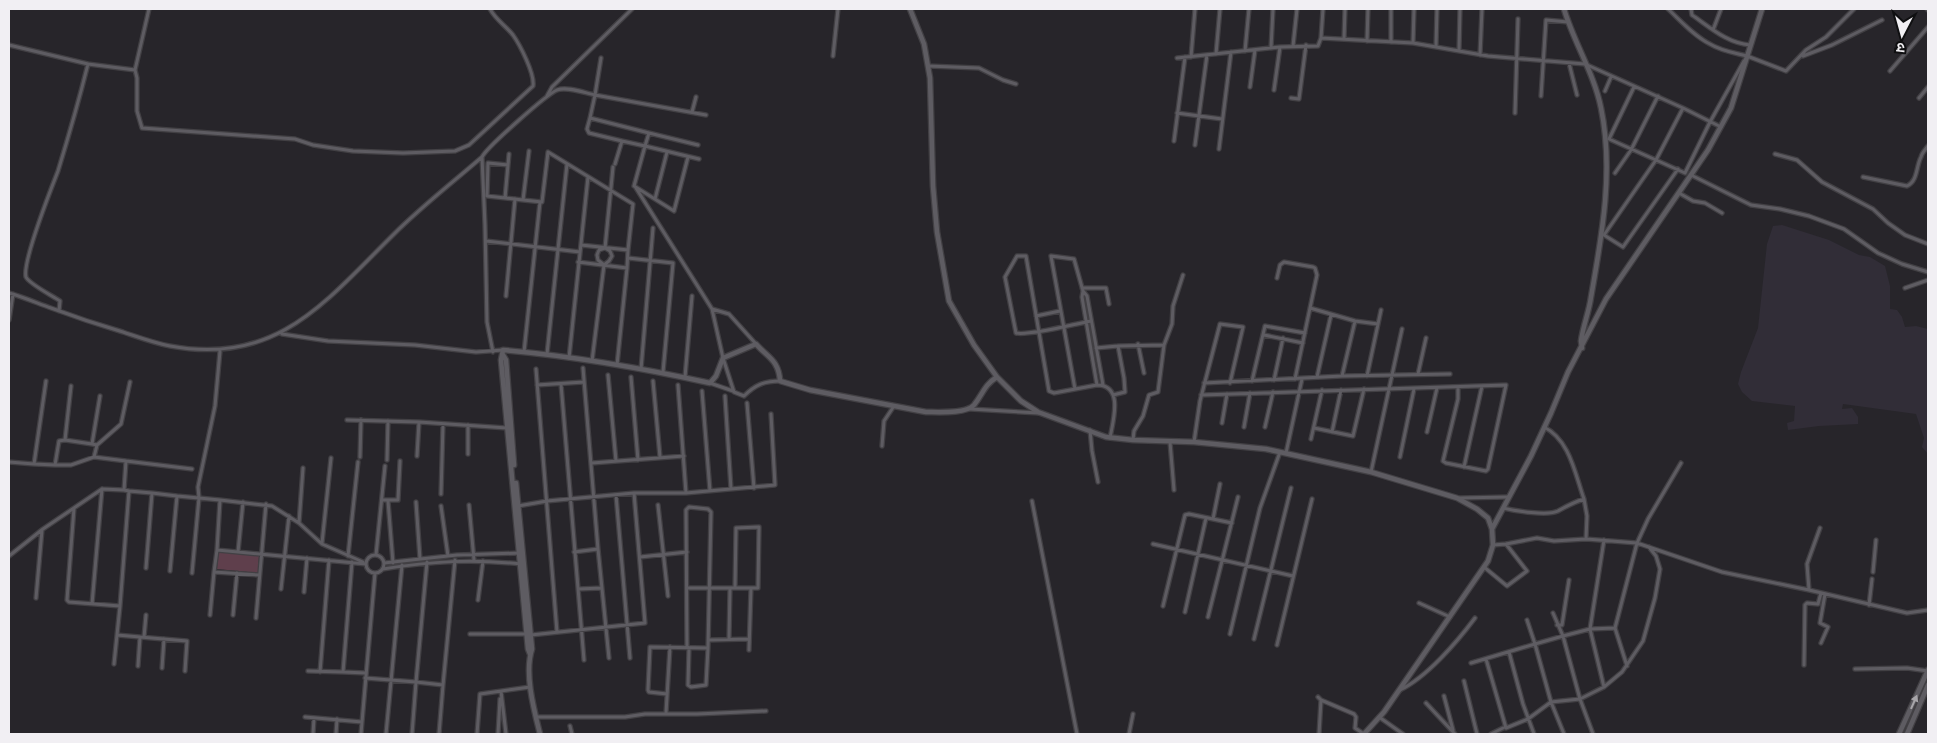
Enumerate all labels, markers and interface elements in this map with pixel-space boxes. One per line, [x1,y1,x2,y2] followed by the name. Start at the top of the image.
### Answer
[1877,10,1927,60] north arrow
[1895,39,1906,56] text: उ
[1910,695,1918,709] one-way arrow

